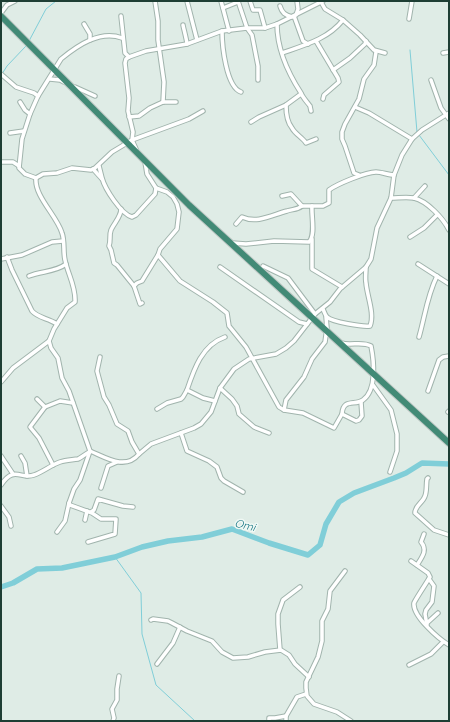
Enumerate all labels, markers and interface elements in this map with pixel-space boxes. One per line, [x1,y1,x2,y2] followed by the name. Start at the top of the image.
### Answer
[233,516,258,535] water label: Omi

